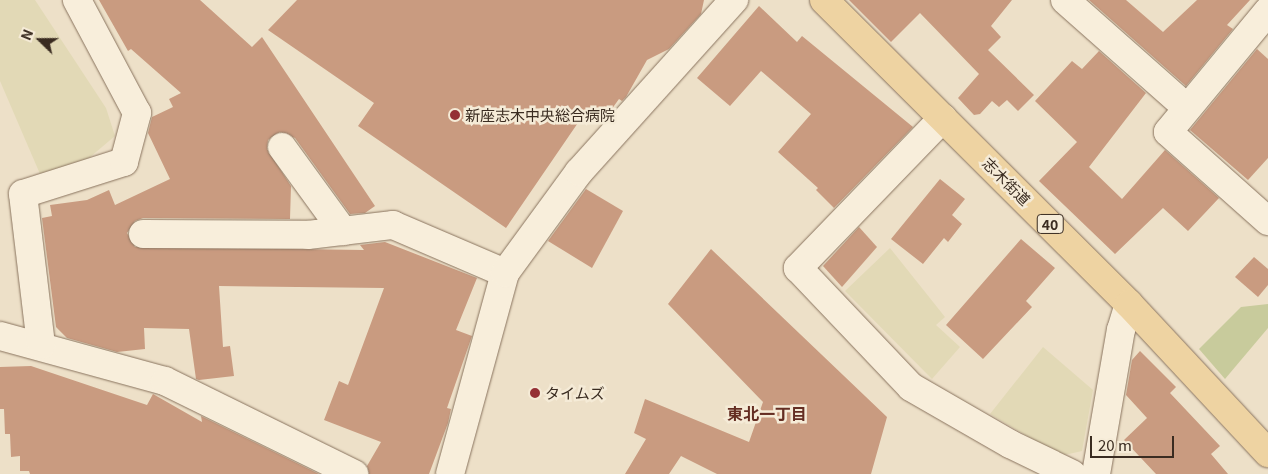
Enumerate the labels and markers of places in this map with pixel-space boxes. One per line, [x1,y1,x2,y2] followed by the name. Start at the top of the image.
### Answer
[465,106,615,124] place label: 新座志木中央総合病院
[449,109,461,121] marker: 新座志木中央総合病院
[545,384,605,402] place label: タイムズ
[529,387,541,399] marker: タイムズ

